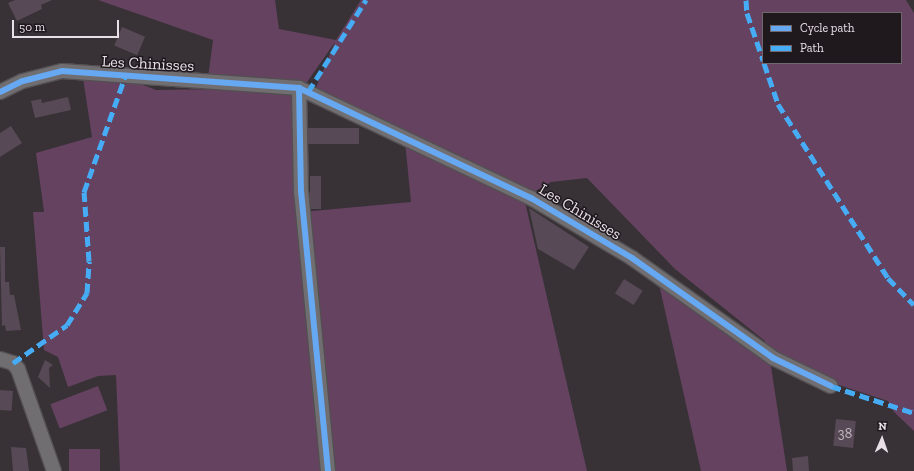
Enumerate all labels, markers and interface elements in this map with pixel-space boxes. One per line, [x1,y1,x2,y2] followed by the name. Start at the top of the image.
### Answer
[14,12,121,38] scale bar
[762,12,902,64] legend
[19,20,45,34] text: 50 m
[800,21,854,35] text: Cycle path
[800,41,824,55] text: Path
[101,52,195,76] street label: Les Chinisses
[535,180,625,244] street label: Les Chinisses
[862,419,902,459] north arrow
[878,420,887,433] text: N
[838,426,852,442] house number: 38

